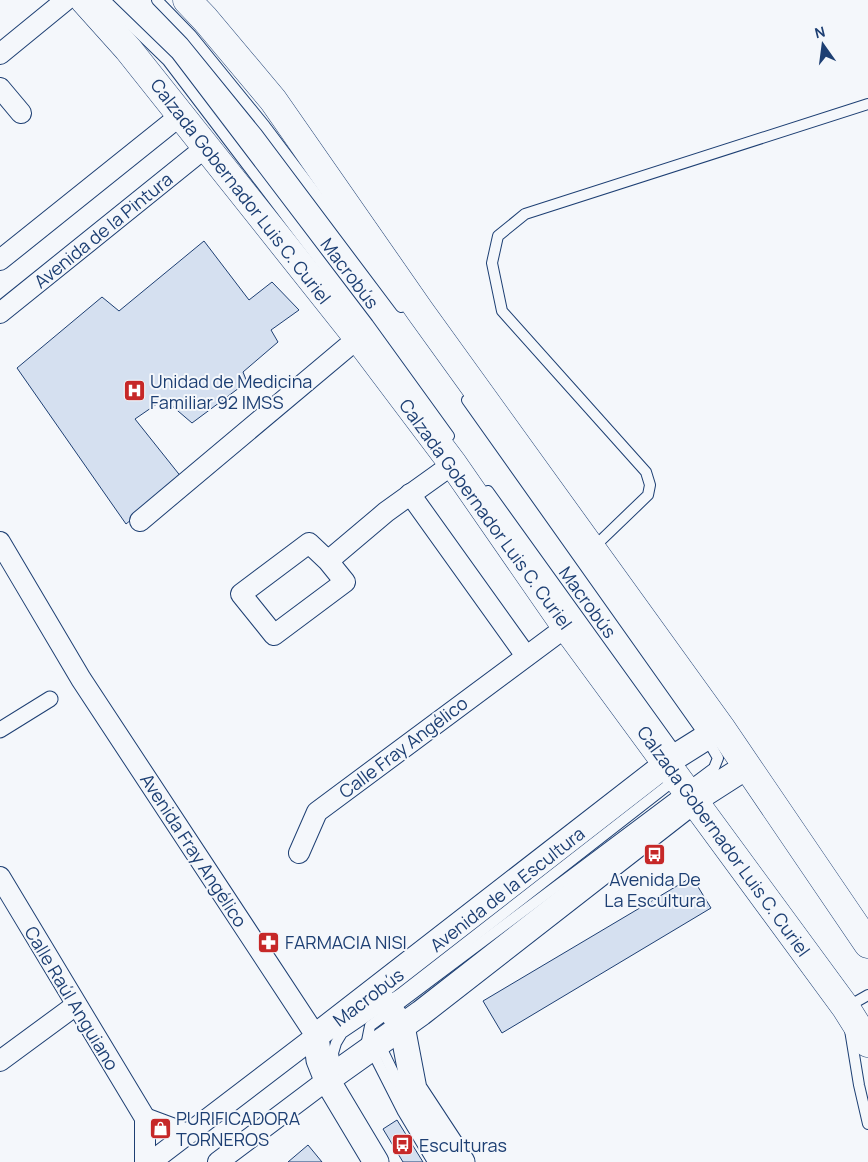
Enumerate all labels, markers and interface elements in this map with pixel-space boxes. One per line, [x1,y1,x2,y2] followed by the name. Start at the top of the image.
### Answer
[798,20,848,70] north arrow
[813,21,827,42] text: N
[145,73,337,309] street label: Calzada Gobernador Luis C. Curiel
[29,167,177,293] street label: Avenida de la Pintura
[315,233,385,313] street label: Macrobús
[150,369,312,414] place label: Unidad de Medicina Familiar 92 IMSS
[122,379,146,403] hospital icon: Unidad de Medicina Familiar 92 IMSS
[394,394,578,634] street label: Calzada Gobernador Luis C. Curiel
[554,561,622,643] street label: Macrobús
[334,691,472,803] street label: Calle Fray Angélico
[632,721,816,961] street label: Calzada Gobernador Luis C. Curiel
[135,769,253,931] street label: Avenida Fray Angélico
[425,821,589,957] street label: Avenida de la Escultura
[643,842,667,866] bus stop icon: Avenida De La Escultura
[604,867,706,912] place label: Avenida De La Escultura
[19,921,125,1075] street label: Calle Raúl Anguiano
[257,930,281,954] pharmacy icon: FARMACIA NISI
[285,930,407,954] place label: FARMACIA NISI
[328,962,408,1032] street label: Macrobús
[176,1106,301,1151] place label: PURIFICADORA TORNEROS
[148,1116,172,1140] shop icon: PURIFICADORA TORNEROS
[391,1133,415,1157] bus stop icon: Esculturas
[419,1133,507,1157] place label: Esculturas

